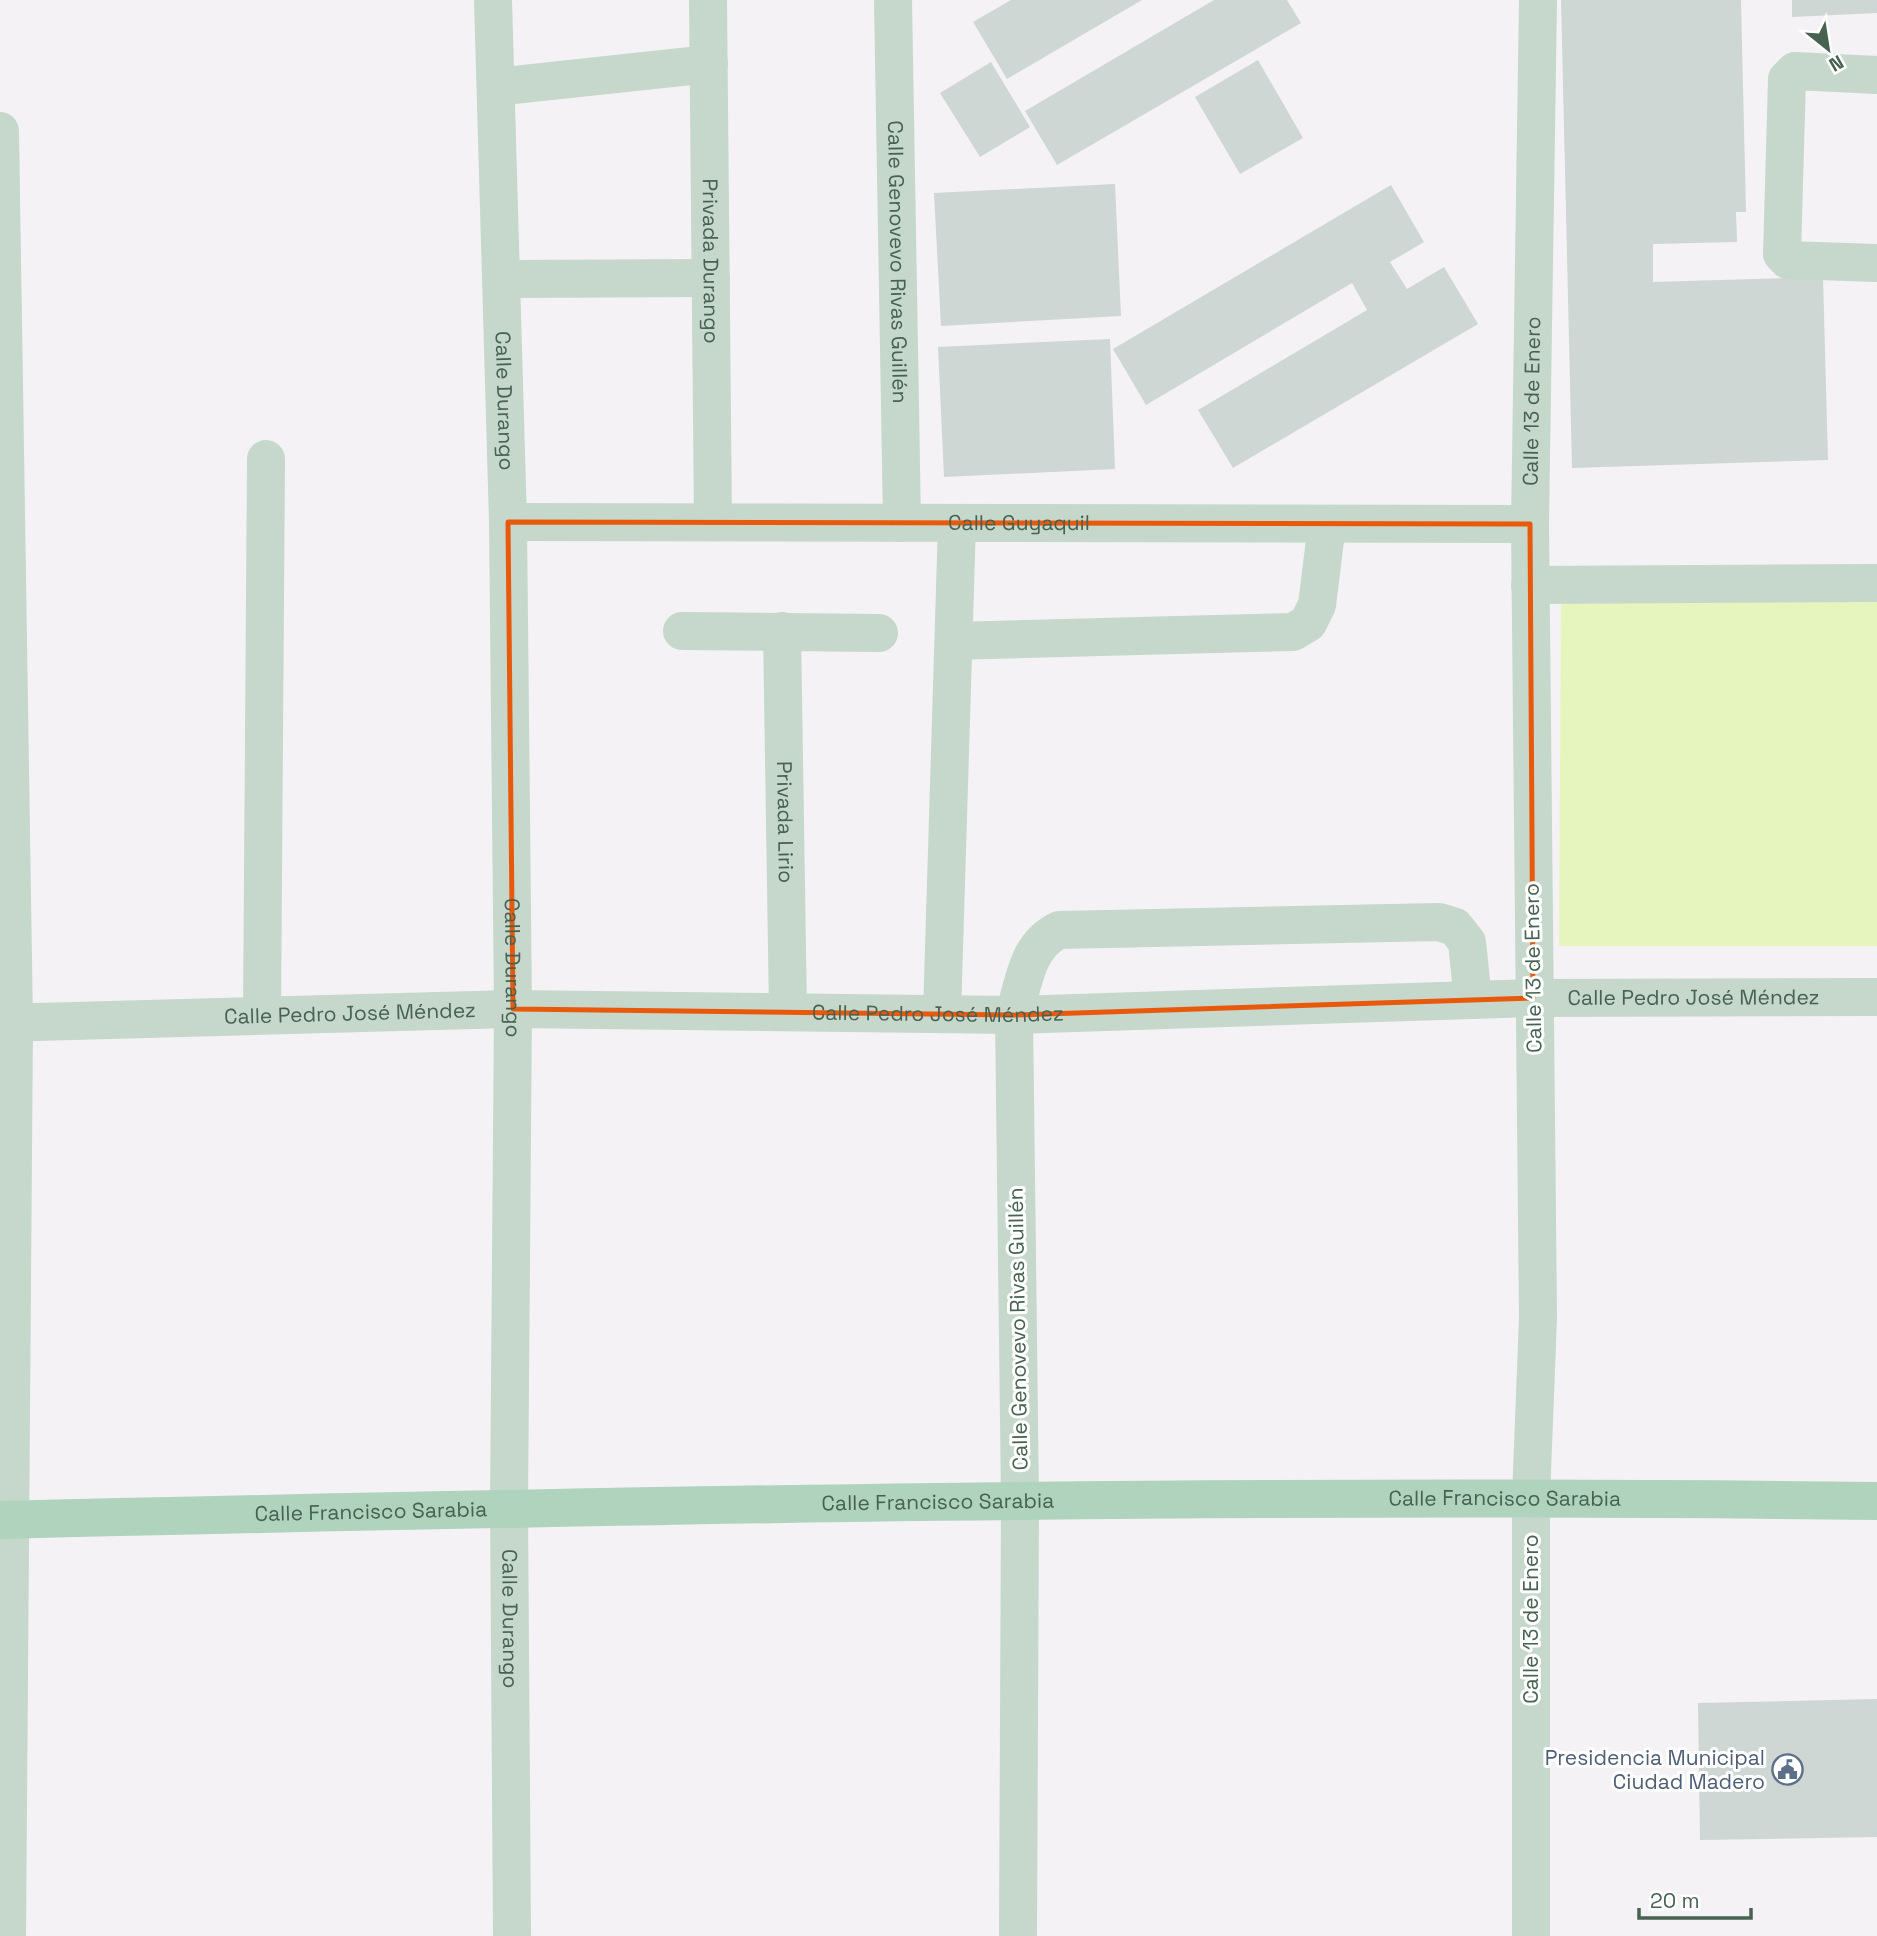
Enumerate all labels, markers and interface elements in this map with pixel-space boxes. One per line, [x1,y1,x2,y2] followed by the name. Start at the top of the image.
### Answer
[1793,14,1863,84] north arrow
[1824,49,1848,77] text: N
[882,120,914,404] street label: Calle Genovevo Rivas Guillén
[697,178,725,344] street label: Privada Durango
[1517,316,1546,486] street label: Calle 13 de Enero
[490,331,521,471] street label: Calle Durango
[948,509,1090,536] street label: Calle Guyaquil
[771,761,800,883] street label: Privada Lirio
[1518,883,1547,1053] street label: Calle 13 de Enero
[499,898,527,1038] street label: Calle Durango
[1568,983,1819,1011] street label: Calle Pedro José Méndez
[224,996,476,1030] street label: Calle Pedro José Méndez
[812,999,1064,1028] street label: Calle Pedro José Méndez
[1002,1187,1033,1471] street label: Calle Genovevo Rivas Guillén
[1388,1484,1621,1512] street label: Calle Francisco Sarabia
[821,1487,1054,1516] street label: Calle Francisco Sarabia
[254,1495,487,1527] street label: Calle Francisco Sarabia
[1517,1534,1544,1704] street label: Calle 13 de Enero
[496,1549,524,1689] street label: Calle Durango
[1545,1744,1765,1795] place label: Presidencia Municipal Ciudad Madero
[1771,1753,1805,1787] public building icon: Presidencia Municipal Ciudad Madero
[1639,1876,1751,1920] scale bar
[1650,1887,1700,1914] text: 20 m

